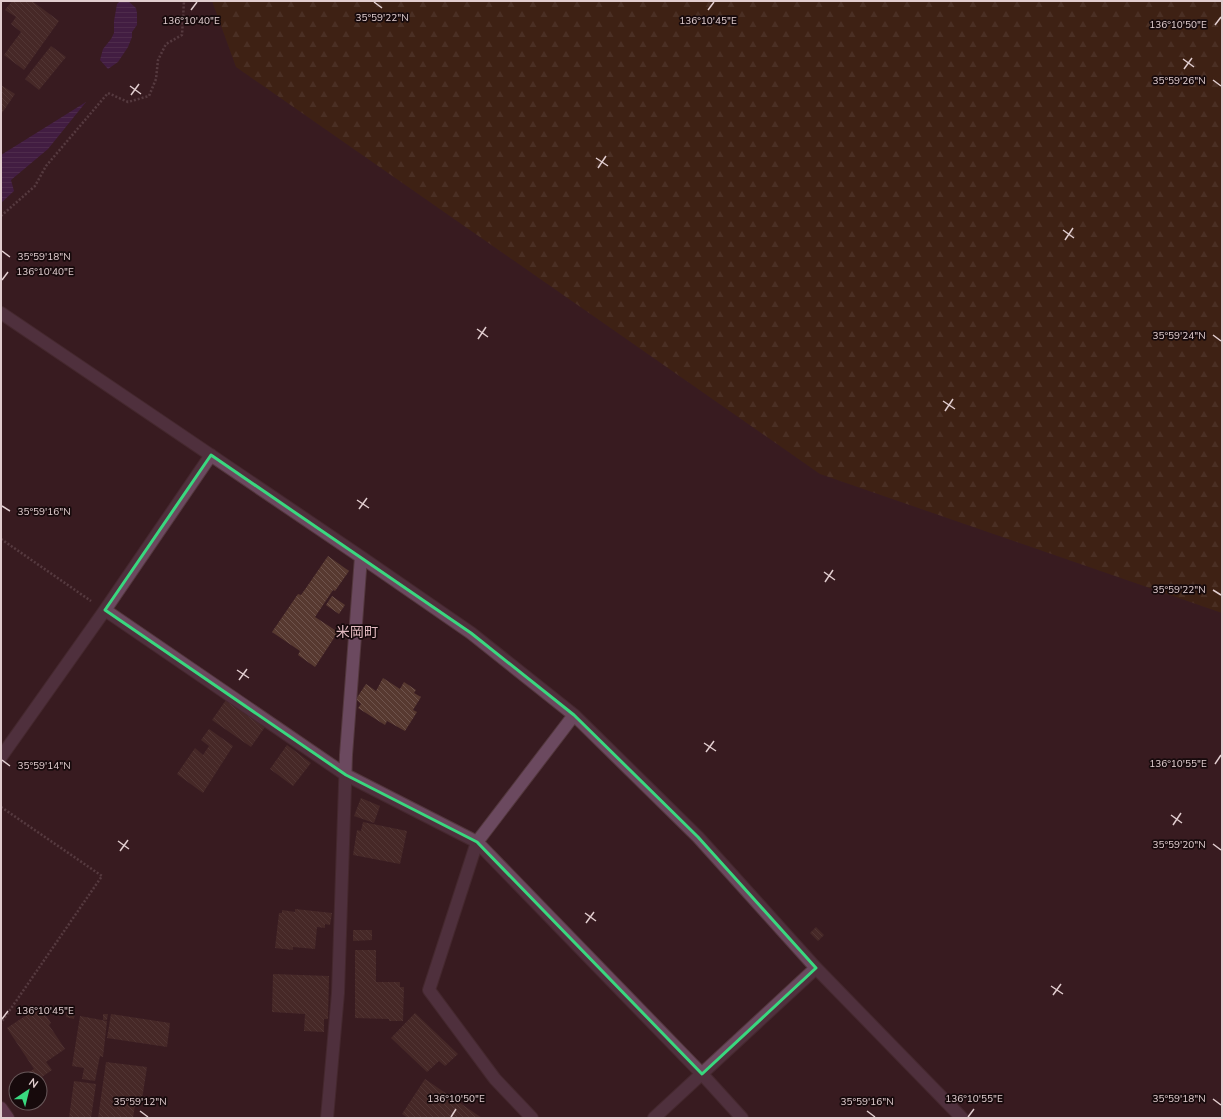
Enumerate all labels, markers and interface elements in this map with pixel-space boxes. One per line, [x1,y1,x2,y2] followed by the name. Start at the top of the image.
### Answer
[355,11,409,25] text: 35°59'22"N
[162,14,220,28] text: 136°10'40"E
[679,14,737,28] text: 136°10'45"E
[1149,18,1207,32] text: 136°10'50"E
[1152,74,1206,88] text: 35°59'26"N
[17,250,71,264] text: 35°59'18"N
[16,265,74,279] text: 136°10'40"E
[1152,329,1206,343] text: 35°59'24"N
[17,505,71,519] text: 35°59'16"N
[1152,583,1206,597] text: 35°59'22"N
[336,623,378,642] district label: 米岡町
[1149,757,1207,771] text: 136°10'55"E
[17,759,71,773] text: 35°59'14"N
[1152,838,1206,852] text: 35°59'20"N
[16,1004,74,1018] text: 136°10'45"E
[8,1071,48,1111] north arrow
[26,1075,41,1092] text: N
[427,1092,485,1106] text: 136°10'50"E
[945,1092,1003,1106] text: 136°10'55"E
[1152,1092,1206,1106] text: 35°59'18"N
[113,1095,167,1109] text: 35°59'12"N
[840,1095,894,1109] text: 35°59'16"N

